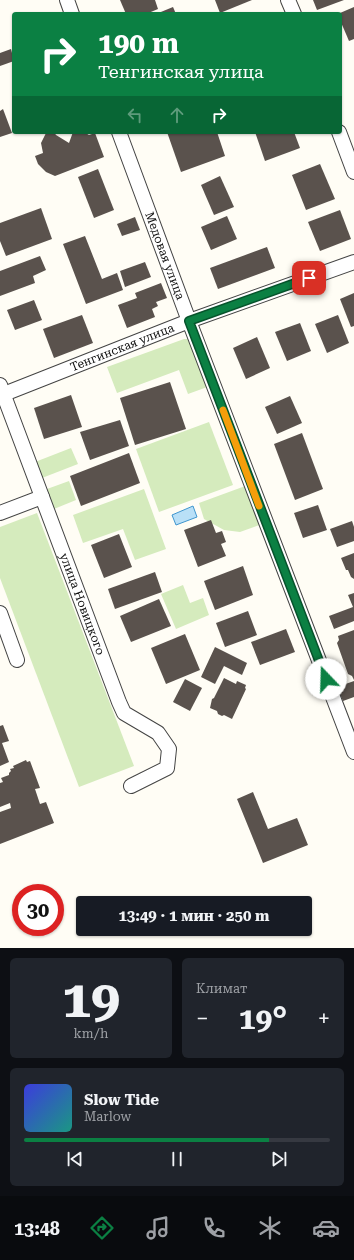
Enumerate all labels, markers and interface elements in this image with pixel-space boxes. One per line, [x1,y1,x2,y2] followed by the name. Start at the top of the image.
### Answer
[98,27,179,60] text: 190 m
[32,28,84,80] icon: right
[98,61,264,82] text: Тенгинская улица
[124,104,146,126] icon: left
[166,104,188,126] icon: ahead
[208,104,230,126] icon: right
[142,210,188,302] street label: Медовая улица
[292,261,326,295] pin
[298,267,320,289] icon: arrive
[68,320,177,374] street label: Тенгинская улица
[57,551,108,657] street label: улица Новицкого
[305,658,347,700] position arrow
[12,884,64,936] speed limit sign: 30
[118,907,270,925] text: 13:49 · 1 мин · 250 m
[62,969,120,1030] text: 19
[196,981,247,996] text: Климат
[239,1001,287,1036] text: 19°
[196,1006,208,1031] text: −
[318,1006,330,1031] text: +
[74,1026,108,1041] text: km/h
[84,1091,159,1109] text: Slow Tide
[84,1109,131,1124] text: Marlow
[64,1148,86,1170] icon: previous
[166,1148,188,1170] icon: pause
[268,1148,290,1170] icon: next
[88,1214,116,1242] icon: directions
[144,1214,172,1242] icon: music
[200,1214,228,1242] icon: phone
[256,1214,284,1242] icon: climate
[312,1214,340,1242] icon: car
[14,1218,60,1239] text: 13:48

